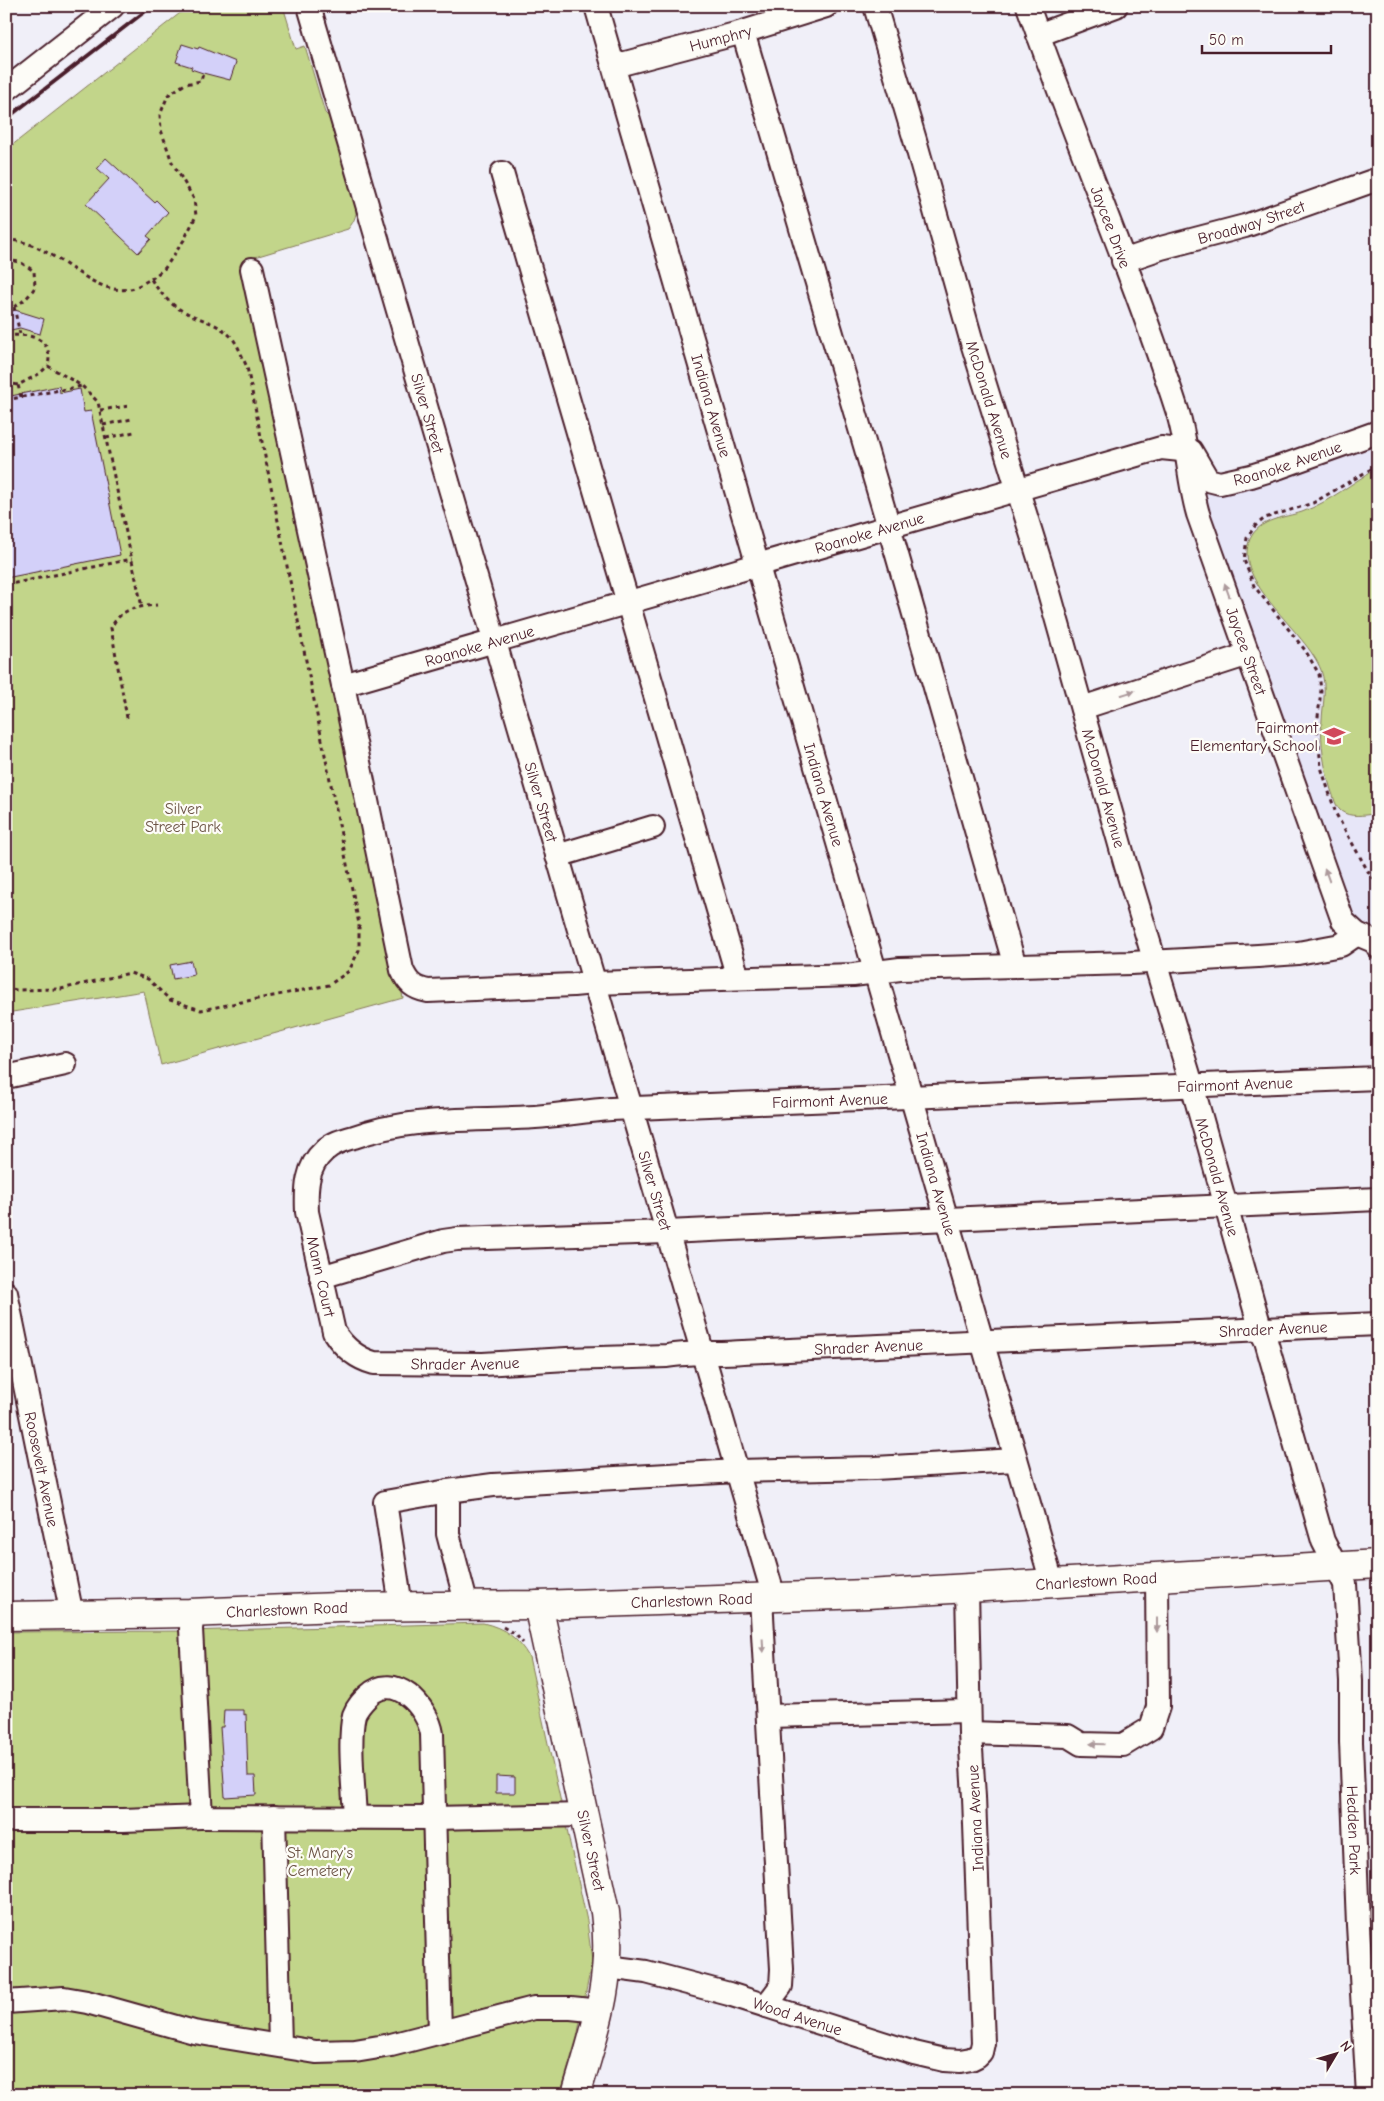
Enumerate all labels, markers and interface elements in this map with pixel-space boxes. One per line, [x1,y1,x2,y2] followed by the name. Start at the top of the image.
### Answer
[688,22,755,56] street label: Humphry
[1202,22,1330,54] scale bar
[1209,31,1244,49] text: 50 m
[1086,184,1134,271] street label: Jaycee Drive
[1196,197,1308,248] street label: Broadway Street
[962,339,1016,461] street label: McDonald Avenue
[687,352,734,460] street label: Indiana Avenue
[407,371,447,456] street label: Silver Street
[1232,438,1344,490] street label: Roanoke Avenue
[813,509,926,558] street label: Roanoke Avenue
[1222,583,1230,597] one-way arrow
[1222,605,1270,698] street label: Jaycee Street
[423,622,536,671] street label: Roanoke Avenue
[1121,689,1136,697] one-way arrow
[1190,719,1318,755] place label: Fairmont Elementary School
[1321,723,1347,749] school or university icon: Fairmont Elementary School
[1078,727,1128,850] street label: McDonald Avenue
[800,741,847,849] street label: Indiana Avenue
[520,760,561,844] street label: Silver Street
[145,800,221,836] park label: Silver Street Park
[1323,868,1330,883] one-way arrow
[1177,1074,1293,1096] street label: Fairmont Avenue
[772,1090,888,1112] street label: Fairmont Avenue
[1192,1115,1242,1239] street label: McDonald Avenue
[912,1130,959,1238] street label: Indiana Avenue
[634,1149,675,1233] street label: Silver Street
[303,1234,338,1319] street label: Mann Court
[1219,1318,1328,1341] street label: Shrader Avenue
[814,1336,923,1359] street label: Shrader Avenue
[411,1354,520,1374] street label: Shrader Avenue
[21,1410,62,1529] street label: Roosevelt Avenue
[1035,1569,1158,1594] street label: Charlestown Road
[630,1590,753,1612] street label: Charlestown Road
[226,1599,348,1622] street label: Charlestown Road
[1153,1618,1161,1634] one-way arrow
[760,1639,768,1655] one-way arrow
[1088,1740,1104,1748] one-way arrow
[964,1764,988,1872] street label: Indiana Avenue
[1343,1785,1364,1875] street label: Hedden Park
[573,1808,608,1893] street label: Silver Street
[287,1844,353,1880] park label: St. Mary's Cemetery
[750,1994,844,2039] street label: Wood Avenue
[1312,2028,1362,2078] north arrow
[1336,2037,1355,2055] text: N

